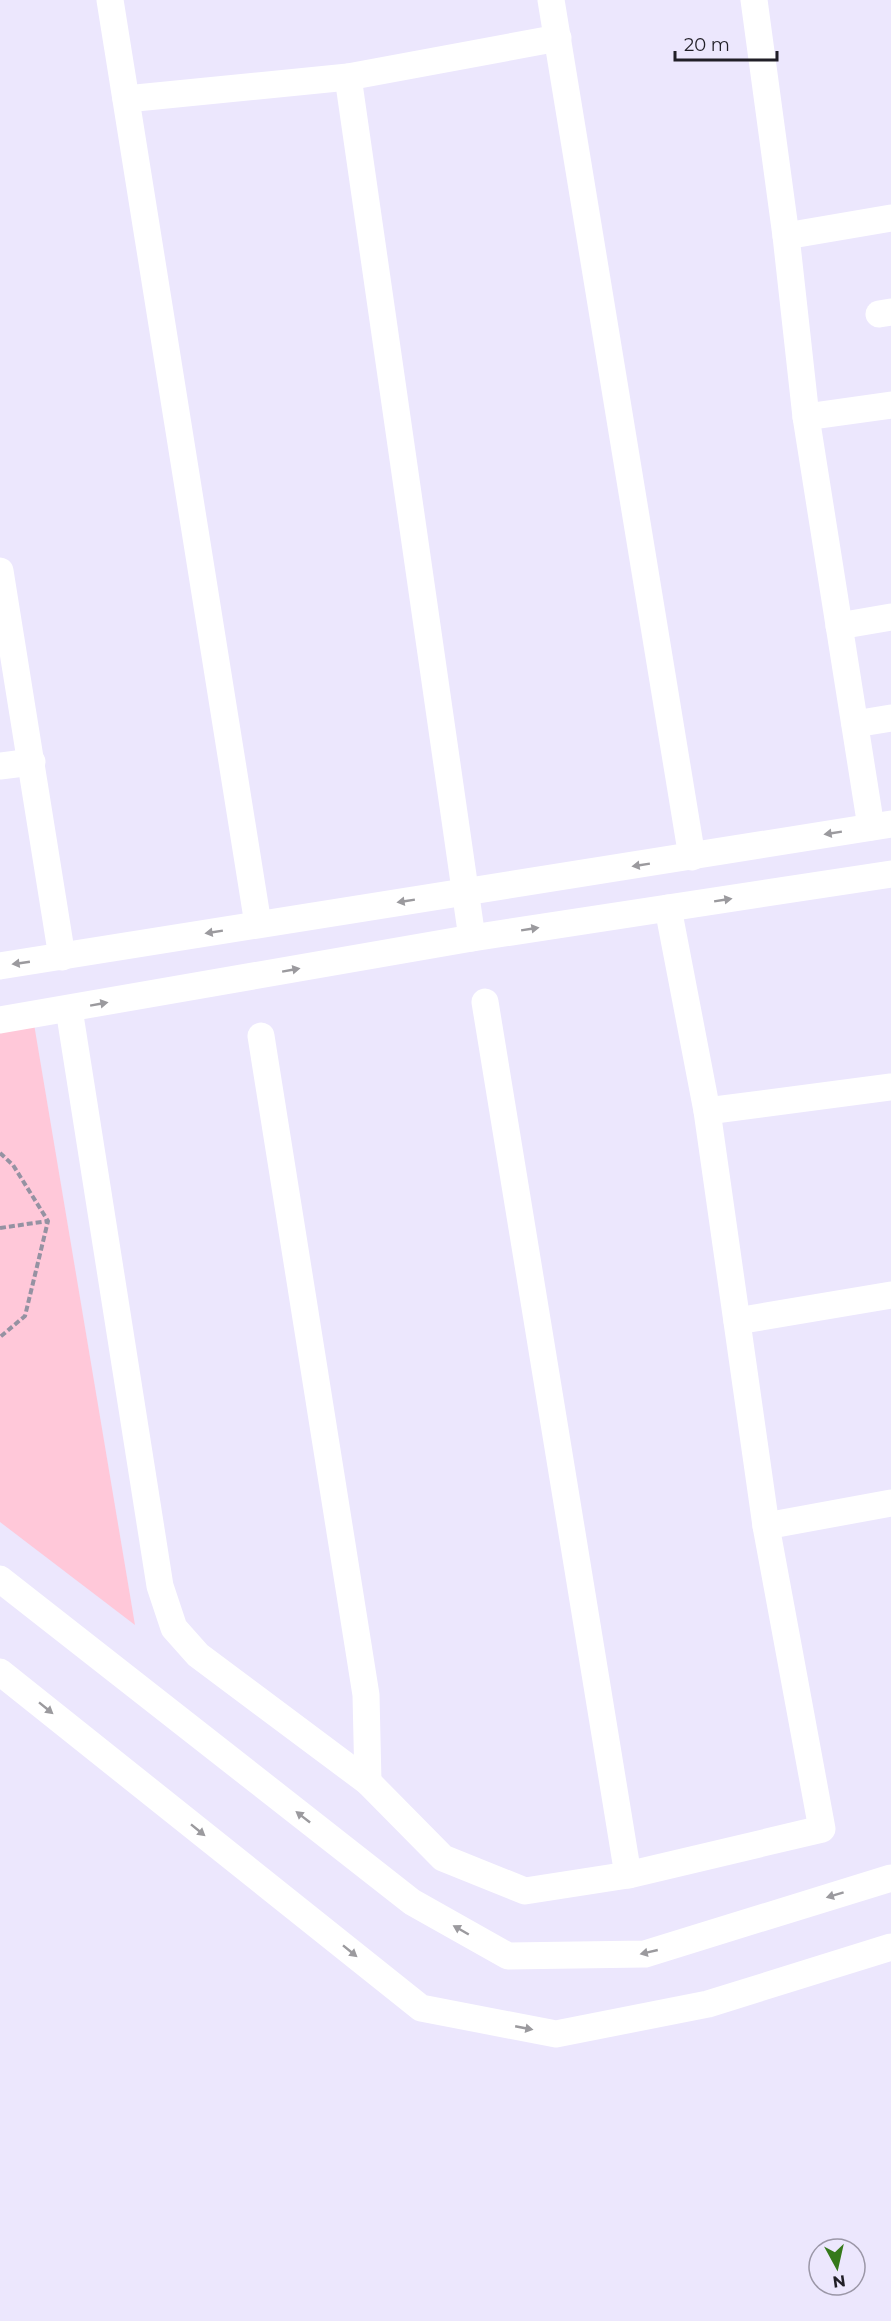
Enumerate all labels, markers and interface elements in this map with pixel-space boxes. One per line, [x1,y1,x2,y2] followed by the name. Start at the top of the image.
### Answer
[675,24,777,62] scale bar
[684,34,730,56] text: 20 m
[824,828,843,837] one-way arrow
[631,860,650,869] one-way arrow
[713,895,732,904] one-way arrow
[396,896,415,905] one-way arrow
[520,925,539,934] one-way arrow
[204,927,223,936] one-way arrow
[11,958,30,967] one-way arrow
[282,965,301,974] one-way arrow
[90,999,109,1008] one-way arrow
[38,1702,54,1715] one-way arrow
[295,1810,311,1823] one-way arrow
[190,1823,206,1836] one-way arrow
[826,1891,844,1900] one-way arrow
[452,1925,469,1935] one-way arrow
[343,1945,358,1957] one-way arrow
[639,1948,658,1957] one-way arrow
[514,2024,533,2033] one-way arrow
[807,2237,867,2297] north arrow
[831,2271,847,2292] text: N

